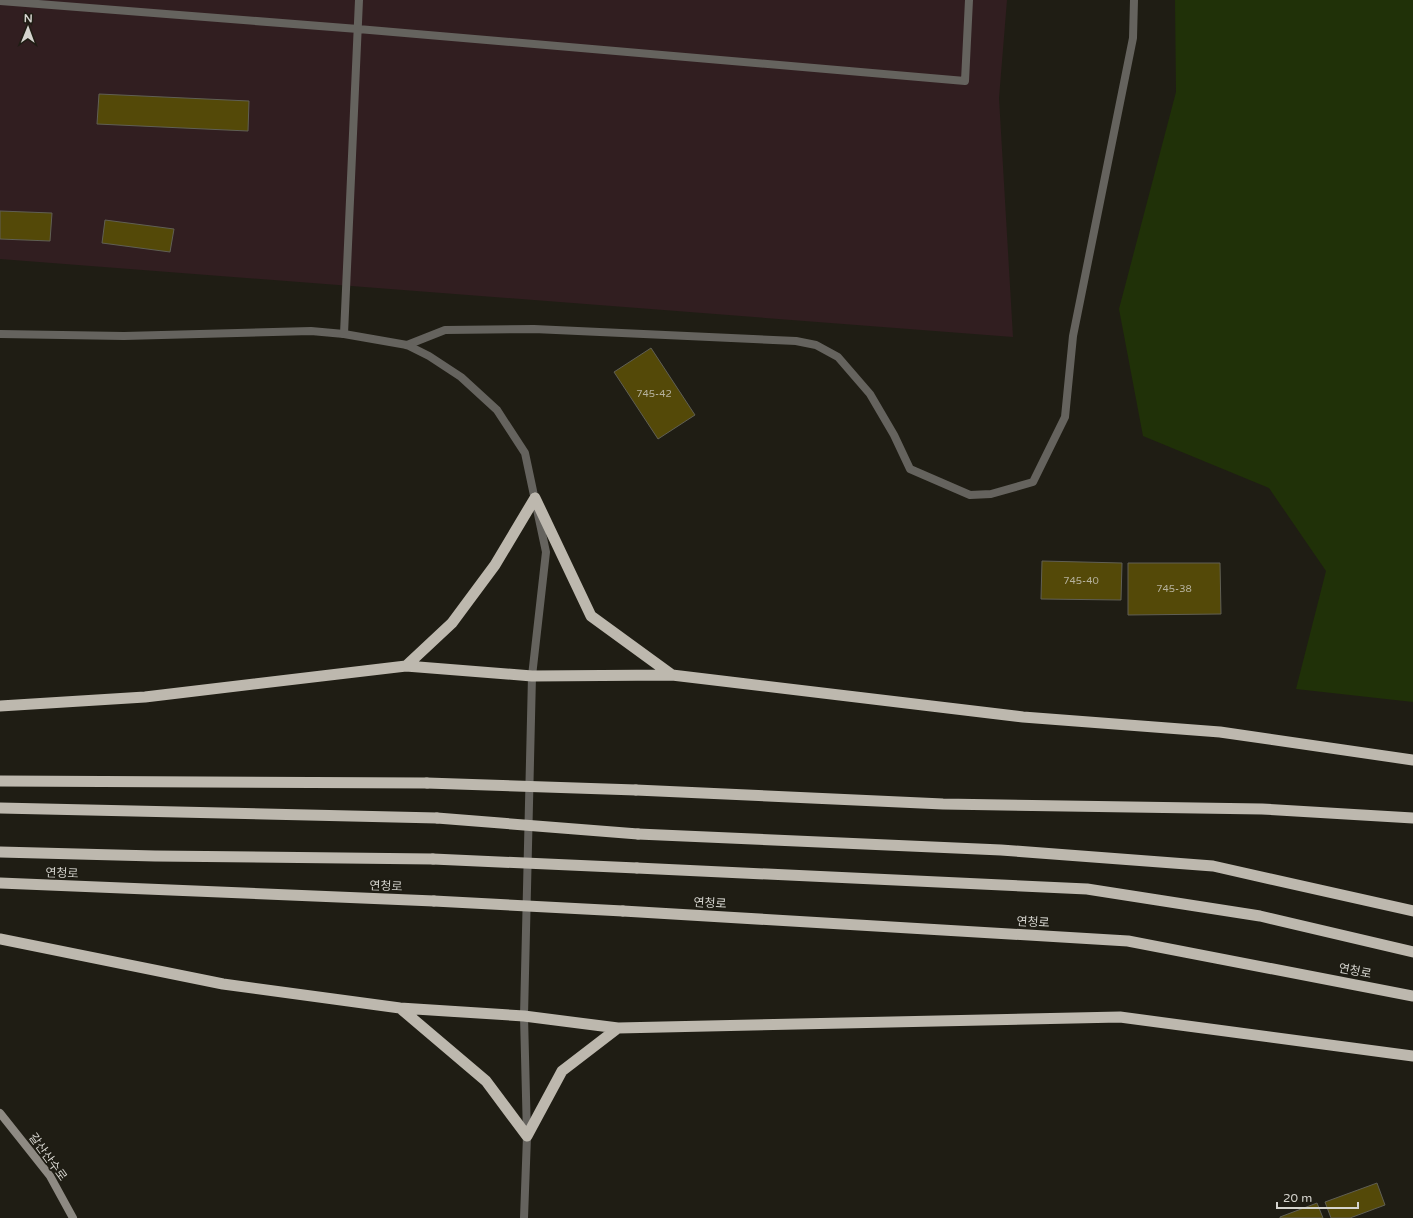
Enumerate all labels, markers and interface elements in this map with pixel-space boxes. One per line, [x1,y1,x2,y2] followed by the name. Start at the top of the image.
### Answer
[8,8,48,48] north arrow
[24,12,33,25] text: N
[636,388,672,400] house number: 745-42
[1063,575,1099,587] house number: 745-40
[1156,583,1192,595] house number: 745-38
[45,865,79,881] street label: 연청로
[369,878,403,894] street label: 연청로
[693,895,727,911] street label: 연청로
[1016,914,1050,930] street label: 연청로
[1337,961,1373,981] street label: 연청로
[26,1131,70,1183] street label: 갈산산수로
[1277,1184,1358,1210] scale bar
[1283,1191,1312,1205] text: 20 m

